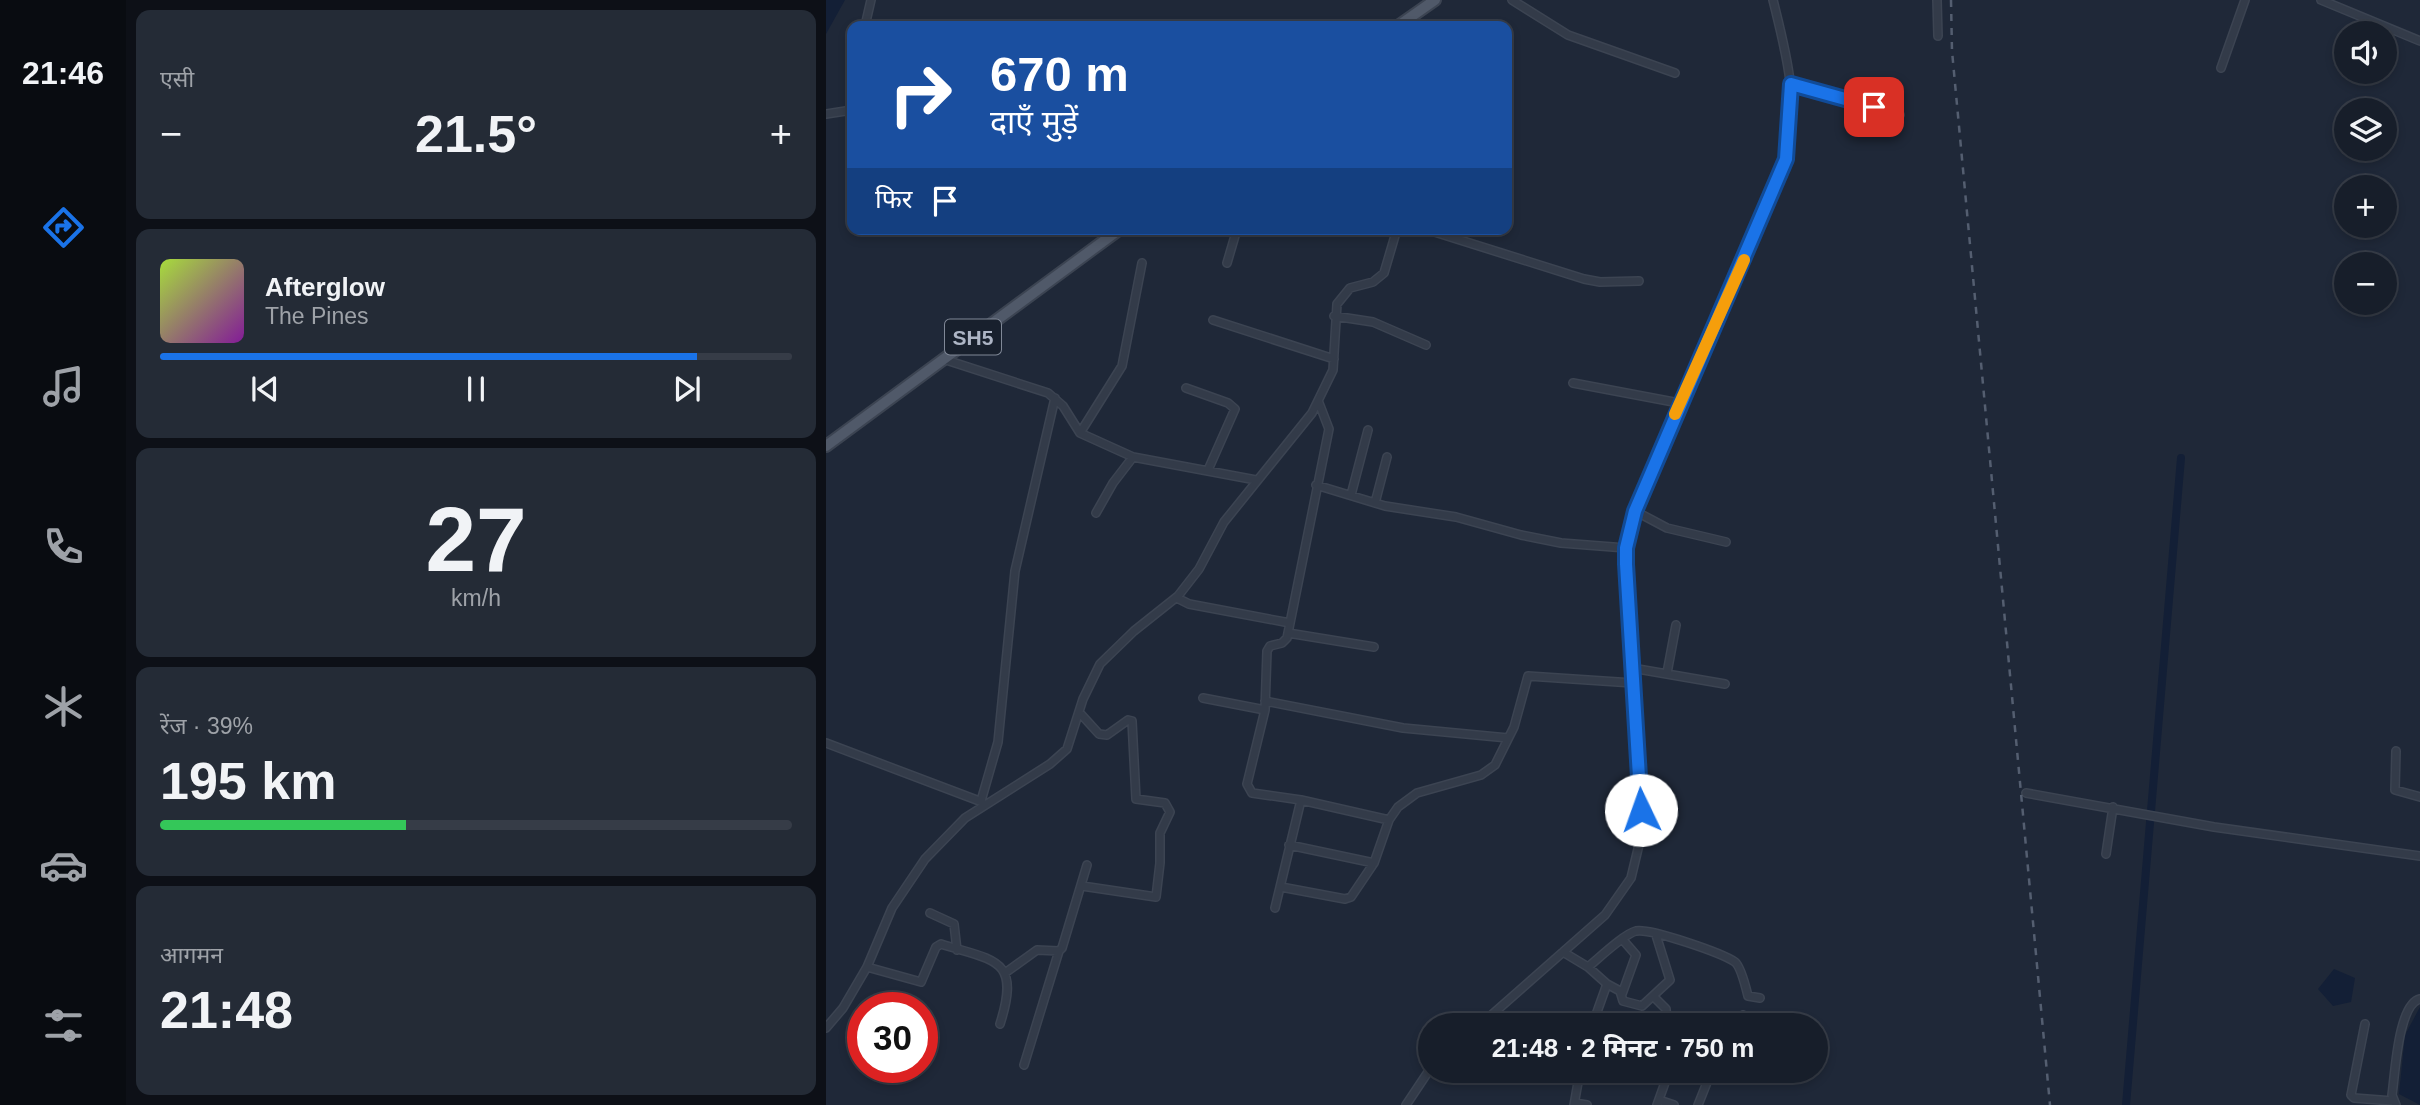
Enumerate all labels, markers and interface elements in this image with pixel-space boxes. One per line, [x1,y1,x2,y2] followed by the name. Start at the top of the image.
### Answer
[2334,21,2397,315] map controls
[2334,21,2397,84] button: sound
[990,47,1129,101] text: 670 m
[875,49,966,140] icon: right
[22,55,104,91] text: 21:46
[160,66,194,92] text: एसी
[1844,77,1904,137] pin
[1855,88,1893,126] icon: arrive
[2334,98,2397,161] button: layers
[990,104,1078,140] text: दाएँ मुड़ें
[415,105,537,163] text: 21.5°
[160,113,182,155] text: −
[770,113,792,155] text: +
[2334,175,2397,238] button: +
[926,182,964,220] icon: arrive
[875,184,912,214] text: फिर
[39,203,88,252] icon: directions
[2334,252,2397,315] button: −
[265,272,385,302] text: Afterglow
[265,303,369,329] text: The Pines
[945,320,1001,354] road number: SH5
[39,362,88,411] icon: music
[246,370,284,408] icon: previous
[457,370,495,408] icon: pause
[668,370,706,408] icon: next
[425,489,527,590] text: 27
[39,522,88,571] icon: phone
[451,585,501,611] text: km/h
[39,682,88,731] icon: climate
[160,713,253,739] text: रेंज · 39%
[160,752,336,810] text: 195 km
[1604,773,1678,847] position arrow
[39,841,88,890] icon: car
[160,942,223,968] text: आगमन
[160,981,293,1039] text: 21:48
[847,992,938,1083] speed limit sign: 30
[39,1001,88,1050] icon: filters
[1492,1033,1754,1063] text: 21:48 · 2 मिनट · 750 m

